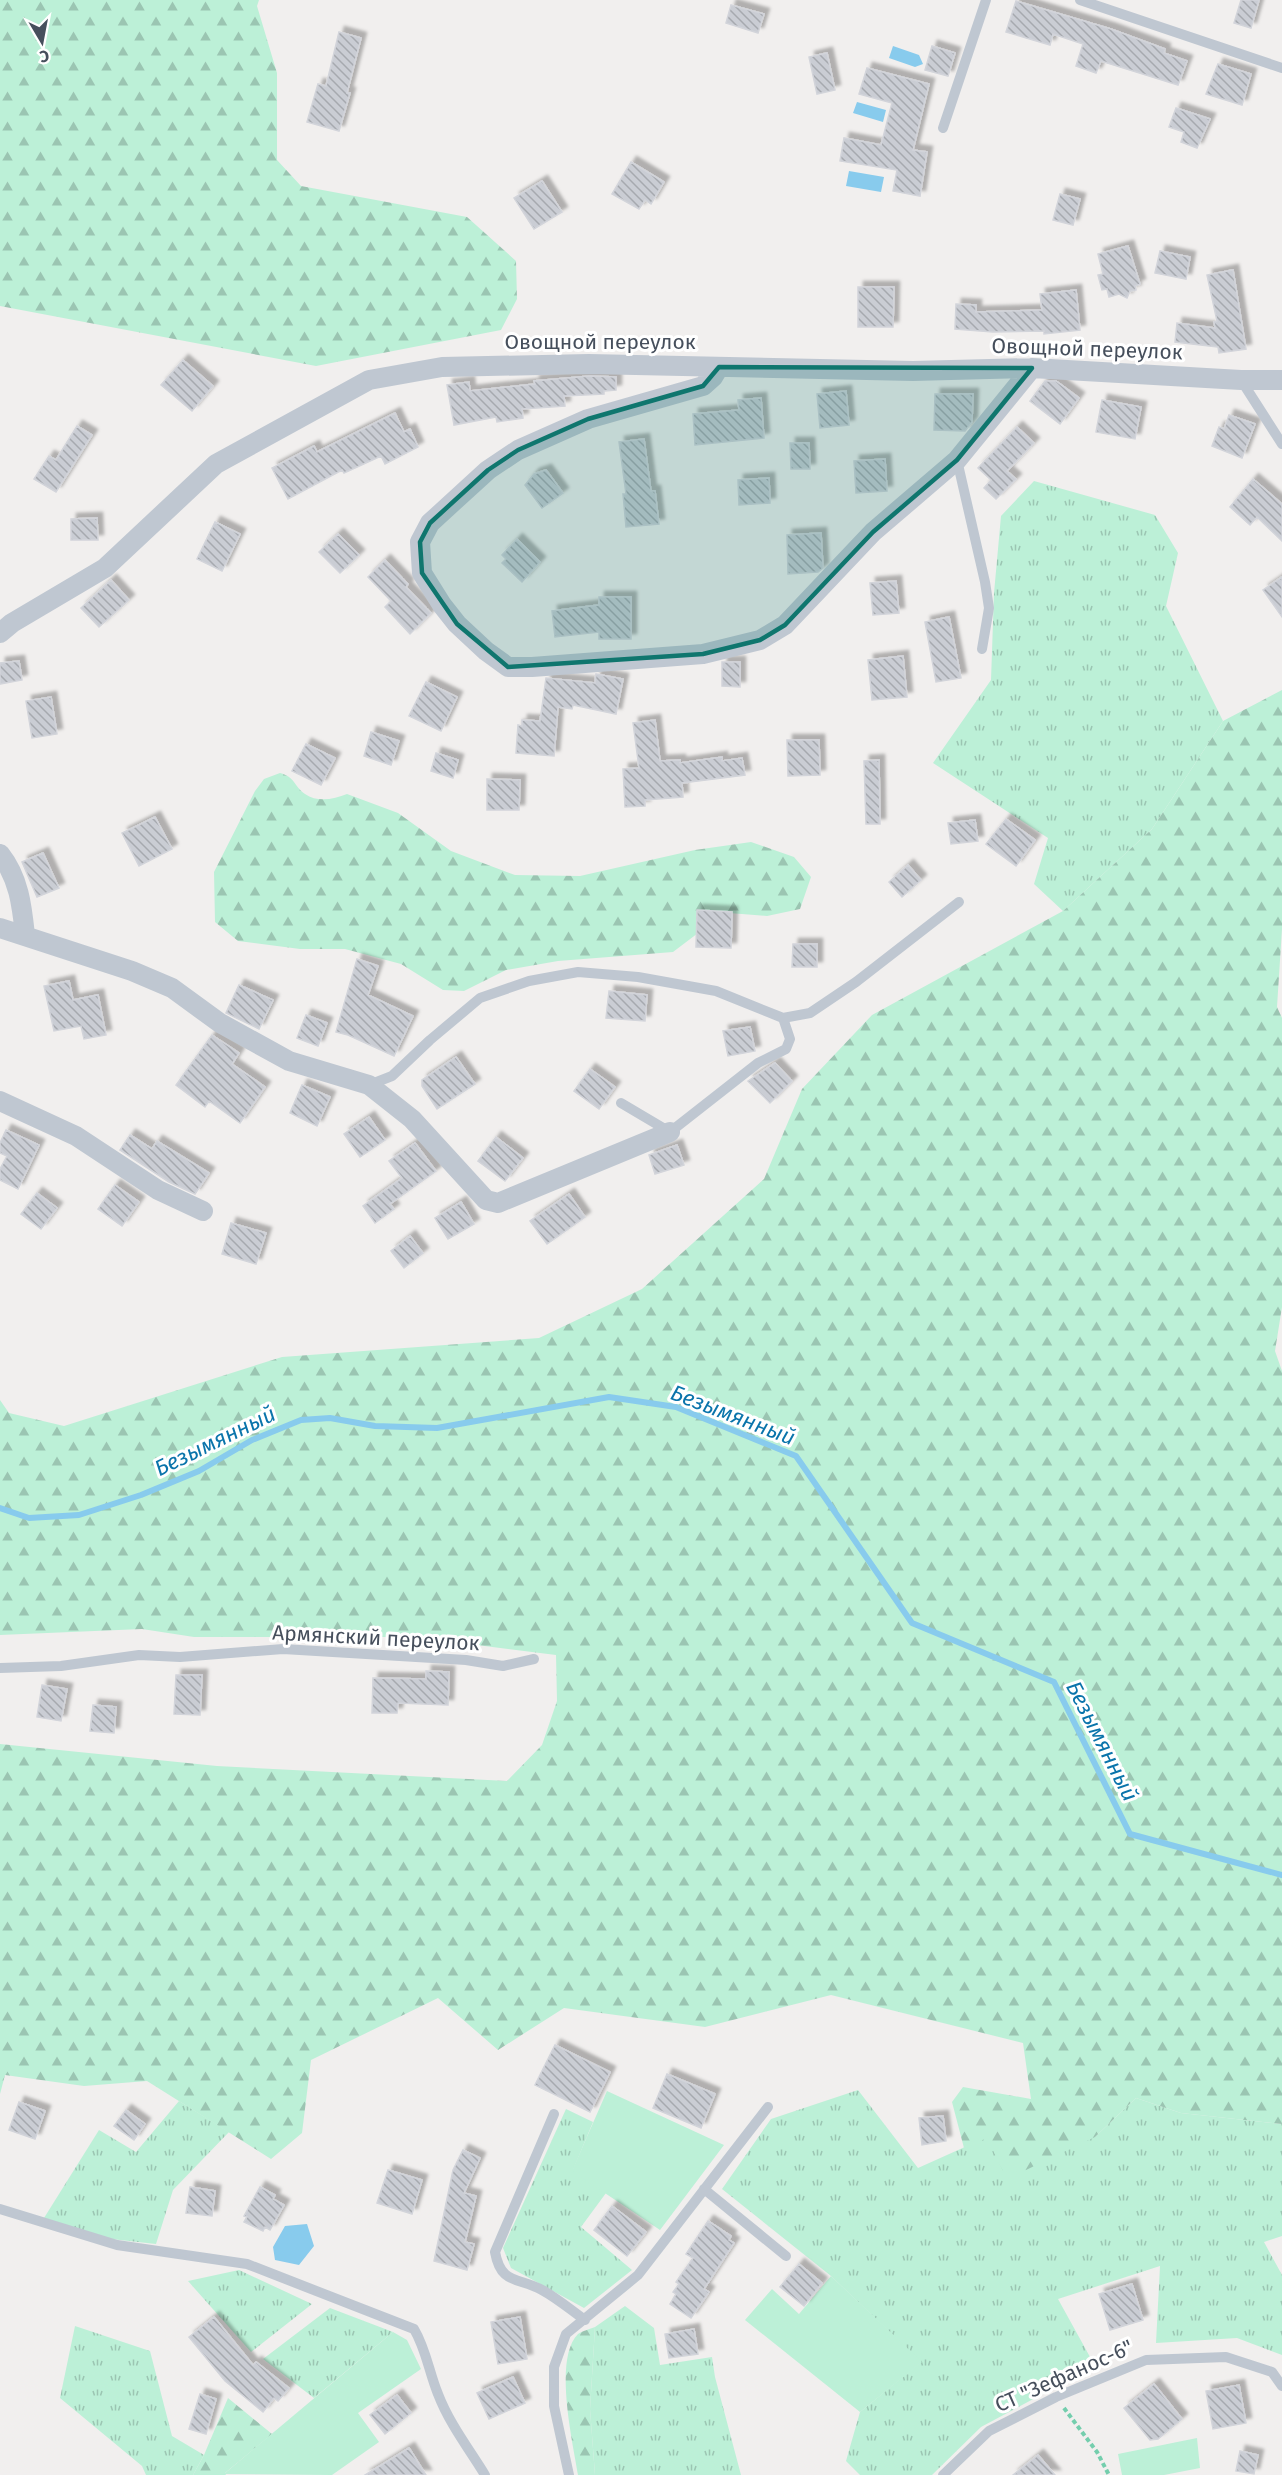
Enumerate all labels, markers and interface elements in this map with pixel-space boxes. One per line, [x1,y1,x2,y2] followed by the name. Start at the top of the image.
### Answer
[12,12,72,72] north arrow
[38,46,51,67] text: С
[504,329,696,355] street label: Овощной переулок
[991,333,1183,365] street label: Овощной переулок
[667,1379,799,1451] water label: Безымянный
[150,1400,280,1482] water label: Безымянный
[272,1620,480,1656] street label: Армянский переулок
[1060,1676,1144,1806] water label: Безымянный
[991,2334,1137,2418] street label: СТ "Зефанос-6"

